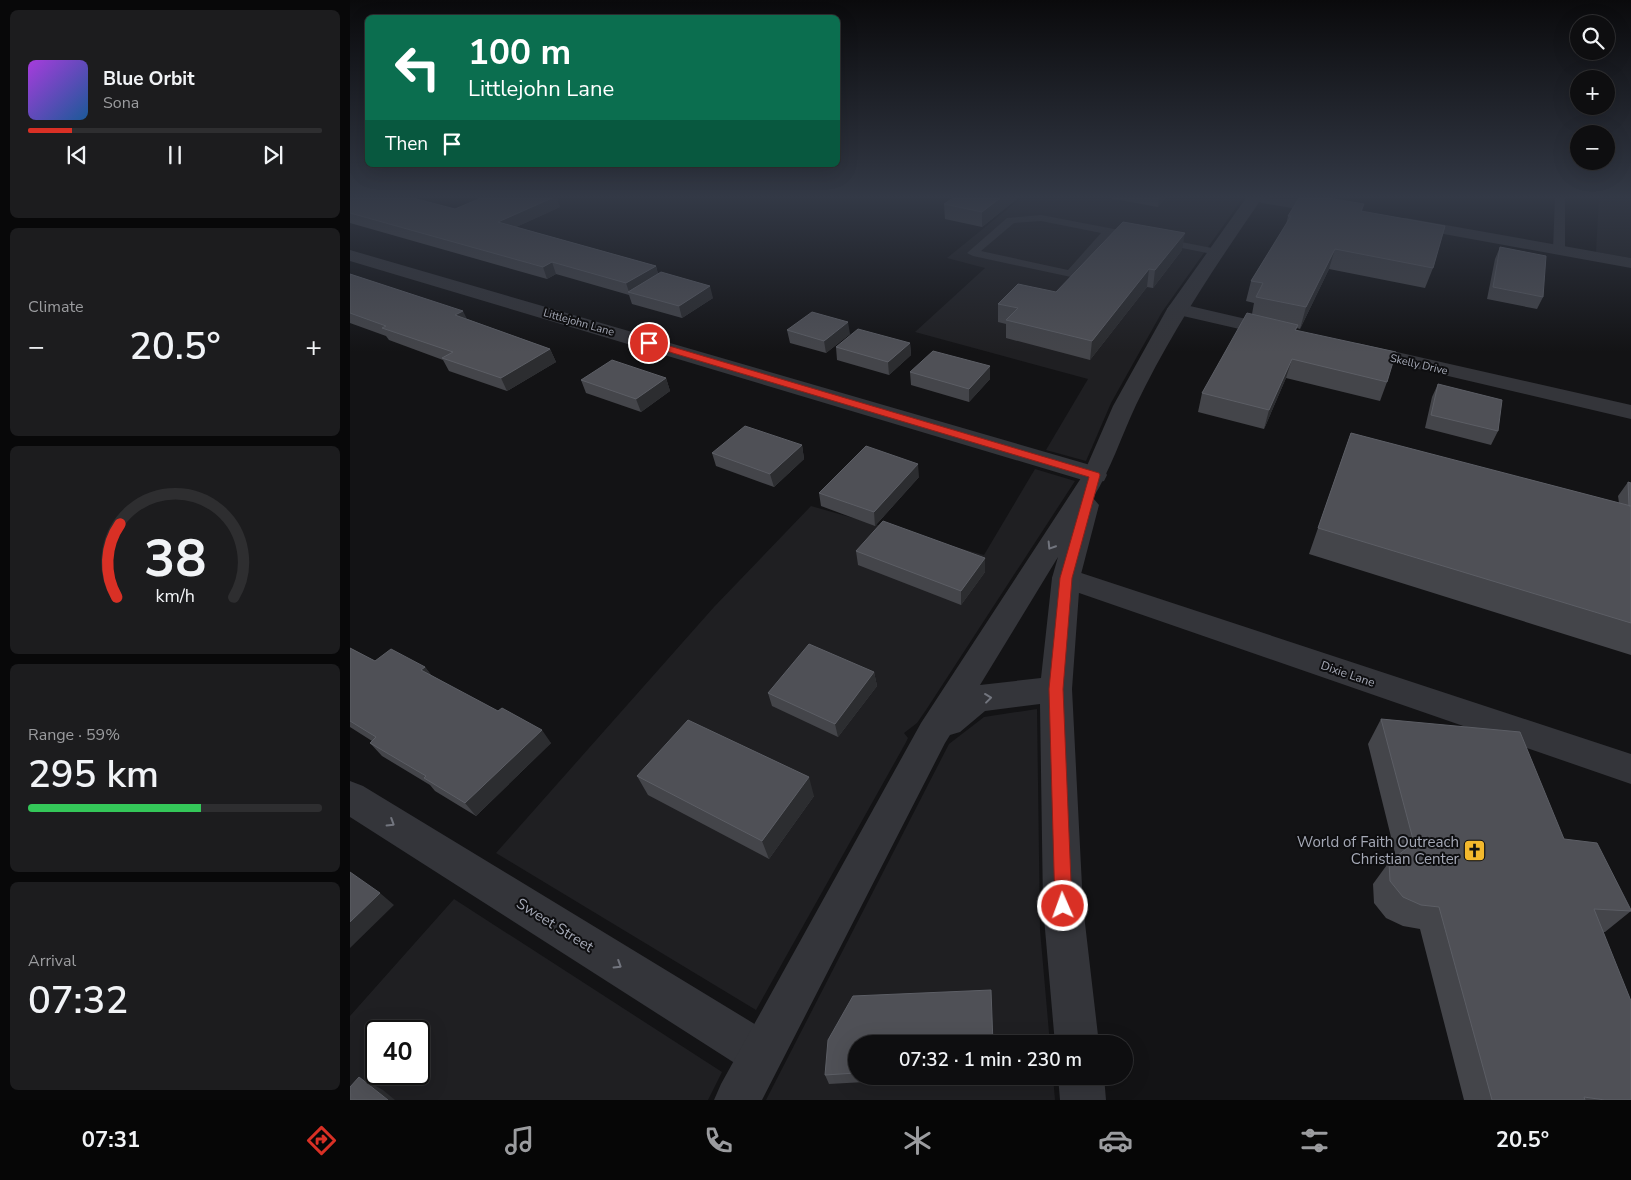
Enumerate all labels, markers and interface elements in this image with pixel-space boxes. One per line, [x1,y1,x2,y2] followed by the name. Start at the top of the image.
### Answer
[1570,15,1615,170] map controls
[1570,15,1615,60] button: search
[468,29,571,76] text: 100 m
[385,35,450,100] icon: left
[103,66,194,92] text: Blue Orbit
[1570,70,1615,115] button: +
[468,74,614,104] text: Littlejohn Lane
[103,92,139,114] text: Sona
[1570,125,1615,170] button: −
[438,130,466,158] icon: arrive
[385,131,428,157] text: Then
[63,141,91,169] icon: previous
[161,141,189,169] icon: pause
[259,141,287,169] icon: next
[28,296,83,318] text: Climate
[542,305,616,340] street label: Littlejohn Lane
[129,321,221,372] text: 20.5°
[628,322,670,364] pin
[28,328,45,366] text: −
[305,328,322,366] text: +
[635,329,663,357] icon: arrive
[1388,351,1449,378] street label: Skelly Drive
[144,523,206,594] text: 38
[1047,541,1057,550] one-way arrow
[155,584,195,608] text: km/h
[1319,657,1377,691] street label: Dixie Lane
[984,693,992,704] one-way arrow
[28,724,120,746] text: Range · 59%
[28,749,159,800] text: 295 km
[386,816,395,826] one-way arrow
[1297,832,1460,869] place label: World of Faith Outreach Christian Center
[1463,839,1487,863] church icon: World of Faith Outreach Christian Center
[1036,879,1088,931] position arrow
[513,893,598,957] street label: Sweet Street
[28,950,76,972] text: Arrival
[613,958,622,968] one-way arrow
[28,975,128,1026] text: 07:32
[365,1020,430,1085] speed limit sign: 40
[899,1047,1082,1073] text: 07:32 · 1 min · 230 m
[304,1123,339,1158] icon: directions
[502,1123,537,1158] icon: music
[701,1123,736,1158] icon: phone
[900,1123,935,1158] icon: climate
[1098,1123,1133,1158] icon: car
[1297,1123,1332,1158] icon: filters
[82,1125,140,1155] text: 07:31
[1496,1125,1549,1155] text: 20.5°

